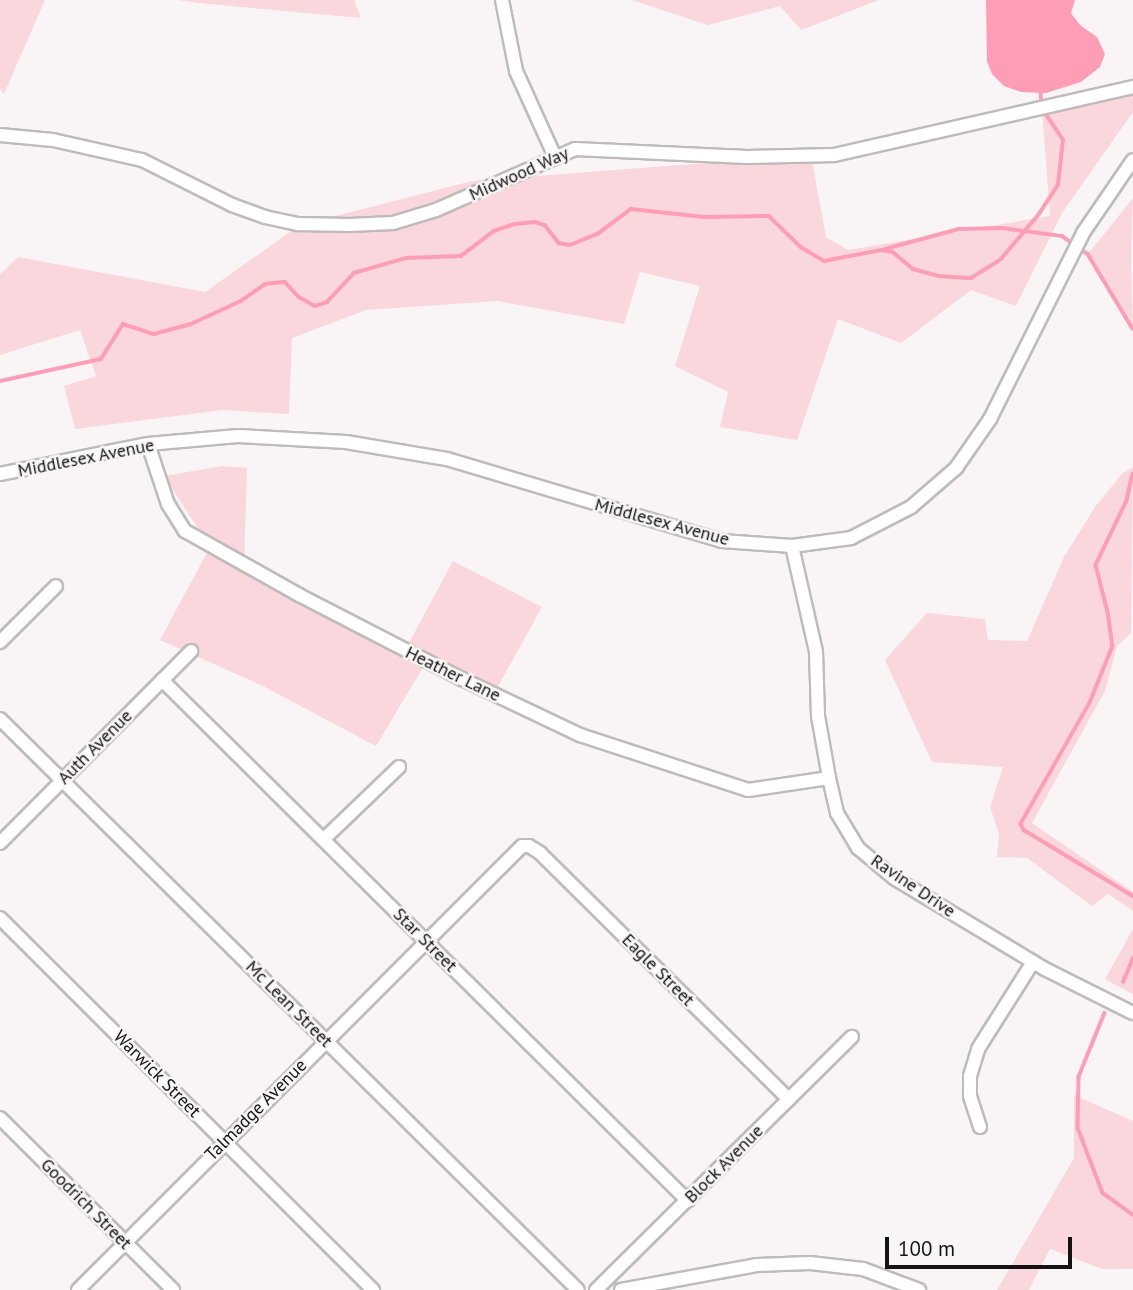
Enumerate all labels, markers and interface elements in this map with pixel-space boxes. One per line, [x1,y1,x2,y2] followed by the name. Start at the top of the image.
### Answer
[466,142,572,206] street label: Midwood Way
[16,434,156,482] street label: Middlesex Avenue
[592,494,732,550] street label: Middlesex Avenue
[402,642,504,706] street label: Heather Lane
[53,705,137,789] street label: Auth Avenue
[867,850,959,922] street label: Ravine Drive
[389,904,461,976] street label: Star Street
[617,929,699,1011] street label: Eagle Street
[241,956,337,1052] street label: Mc Lean Street
[109,1026,205,1122] street label: Warwick Street
[201,1055,311,1165] street label: Talmadge Avenue
[680,1120,768,1208] street label: Block Avenue
[36,1154,136,1254] street label: Goodrich Street
[888,1224,1075,1268] scale bar
[898,1235,955,1262] text: 100 m

